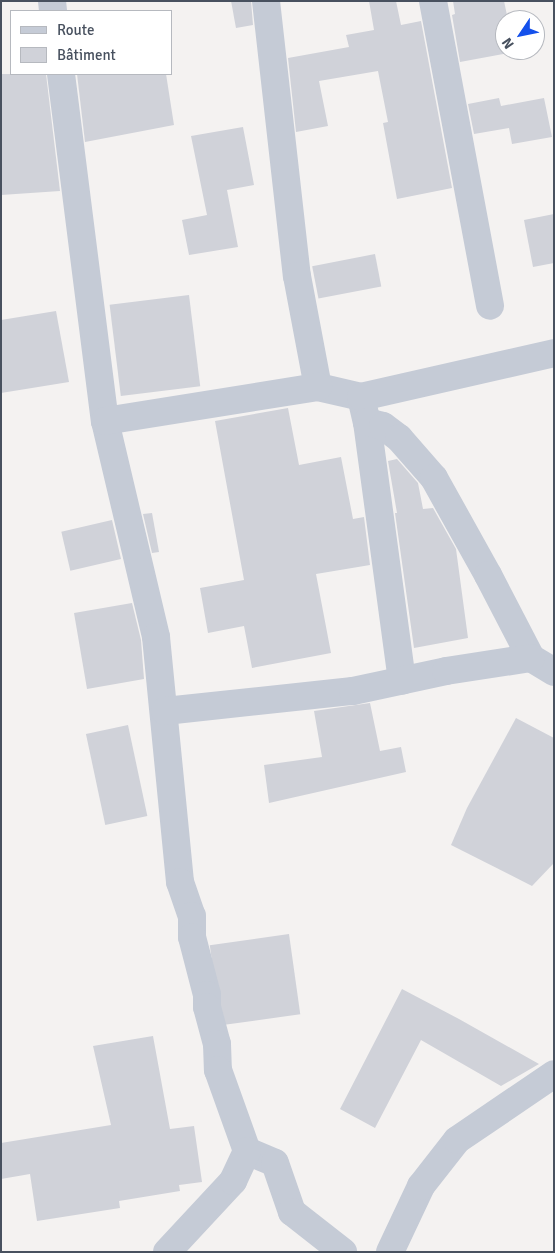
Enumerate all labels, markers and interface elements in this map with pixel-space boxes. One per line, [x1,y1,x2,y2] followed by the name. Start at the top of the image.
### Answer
[10,10,172,75] legend
[495,10,545,60] north arrow
[57,21,94,39] text: Route
[498,34,518,52] text: N
[57,46,116,64] text: Bâtiment

